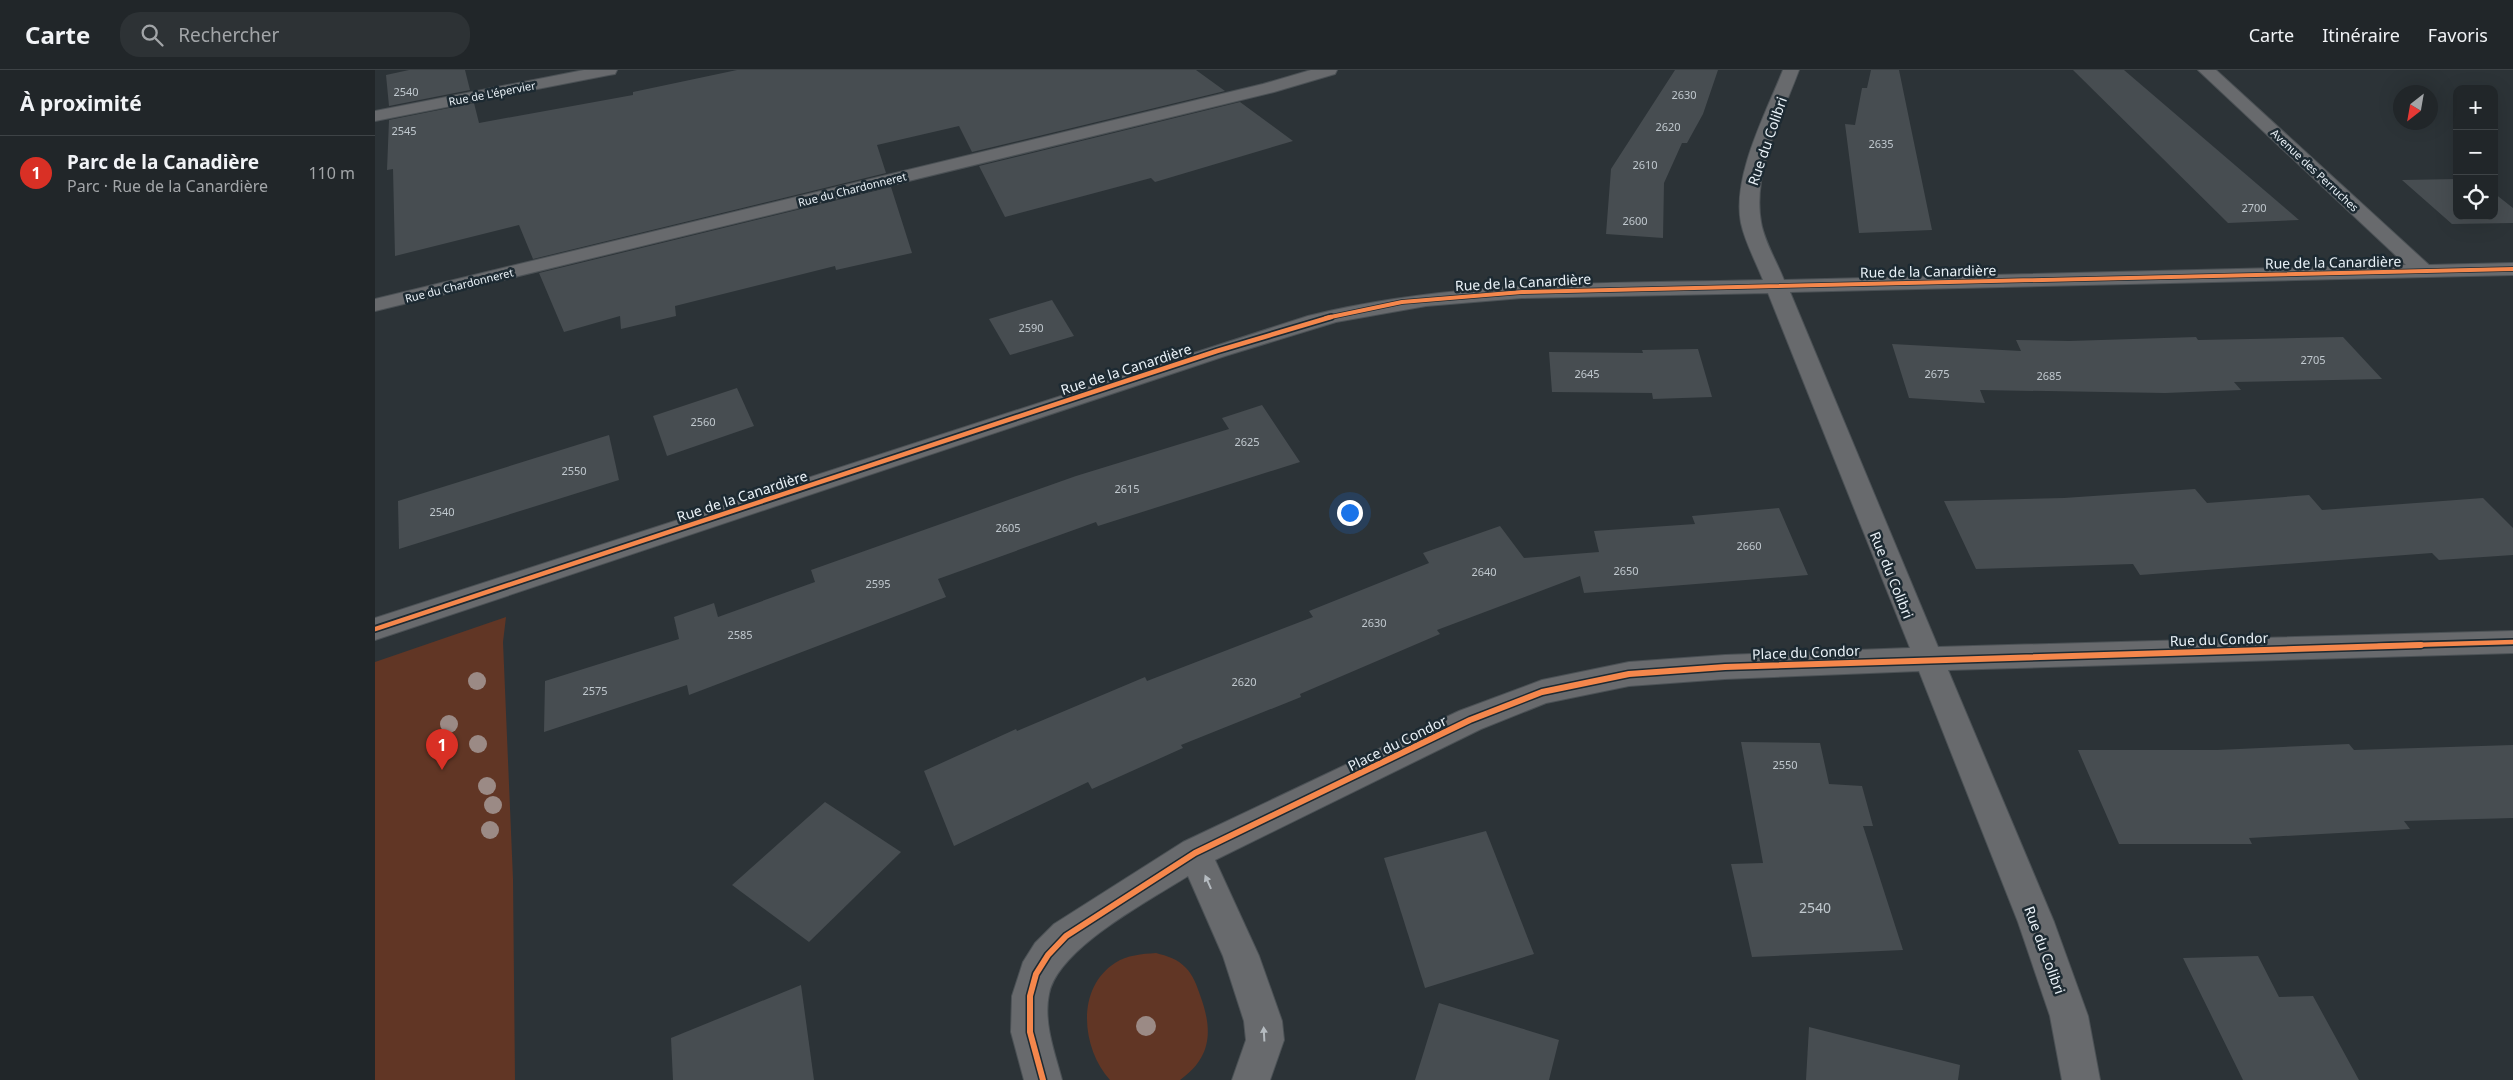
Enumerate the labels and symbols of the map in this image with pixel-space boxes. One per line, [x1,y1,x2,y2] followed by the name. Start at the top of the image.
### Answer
[447,77,537,109] street label: Rue de L'épervier
[393,84,419,99] house number: 2540
[2393,85,2438,130] north arrow
[1671,87,1697,102] house number: 2630
[1743,94,1791,188] street label: Rue du Colibri
[1655,119,1681,134] house number: 2620
[391,123,417,138] house number: 2545
[2268,125,2362,215] street label: Avenue des Perruches
[1868,136,1894,151] house number: 2635
[1632,157,1658,172] house number: 2610
[796,168,908,210] street label: Rue du Chardonneret
[2241,200,2267,215] house number: 2700
[1622,213,1648,228] house number: 2600
[2265,251,2401,273] street label: Rue de la Canardière
[1860,260,1996,282] street label: Rue de la Canardière
[403,264,515,306] street label: Rue du Chardonneret
[1454,269,1592,295] street label: Rue de la Canardière
[1018,320,1044,335] house number: 2590
[1058,339,1194,399] street label: Rue de la Canardière
[2300,352,2326,367] house number: 2705
[1574,366,1600,381] house number: 2645
[1924,366,1950,381] house number: 2675
[2036,368,2062,383] house number: 2685
[690,414,716,429] house number: 2560
[1234,434,1260,449] house number: 2625
[561,463,587,478] house number: 2550
[674,466,810,526] street label: Rue de la Canardière
[1114,481,1140,496] house number: 2615
[1337,500,1363,526] your location
[429,504,455,519] house number: 2540
[995,520,1021,535] house number: 2605
[1866,529,1918,621] street label: Rue du Colibri
[1736,538,1762,553] house number: 2660
[1613,563,1639,578] house number: 2650
[1471,564,1497,579] house number: 2640
[865,576,891,591] house number: 2595
[1361,615,1387,630] house number: 2630
[727,627,753,642] house number: 2585
[2169,628,2269,650] street label: Rue du Condor
[1752,641,1860,663] street label: Place du Condor
[1231,674,1257,689] house number: 2620
[582,683,608,698] house number: 2575
[1344,711,1450,775] street label: Place du Condor
[426,729,458,770] pin: 1
[1772,757,1798,772] house number: 2550
[1204,875,1212,889] one-way arrow
[1799,898,1831,917] house number: 2540
[2020,903,2070,997] street label: Rue du Colibri
[1259,1025,1267,1041] one-way arrow

